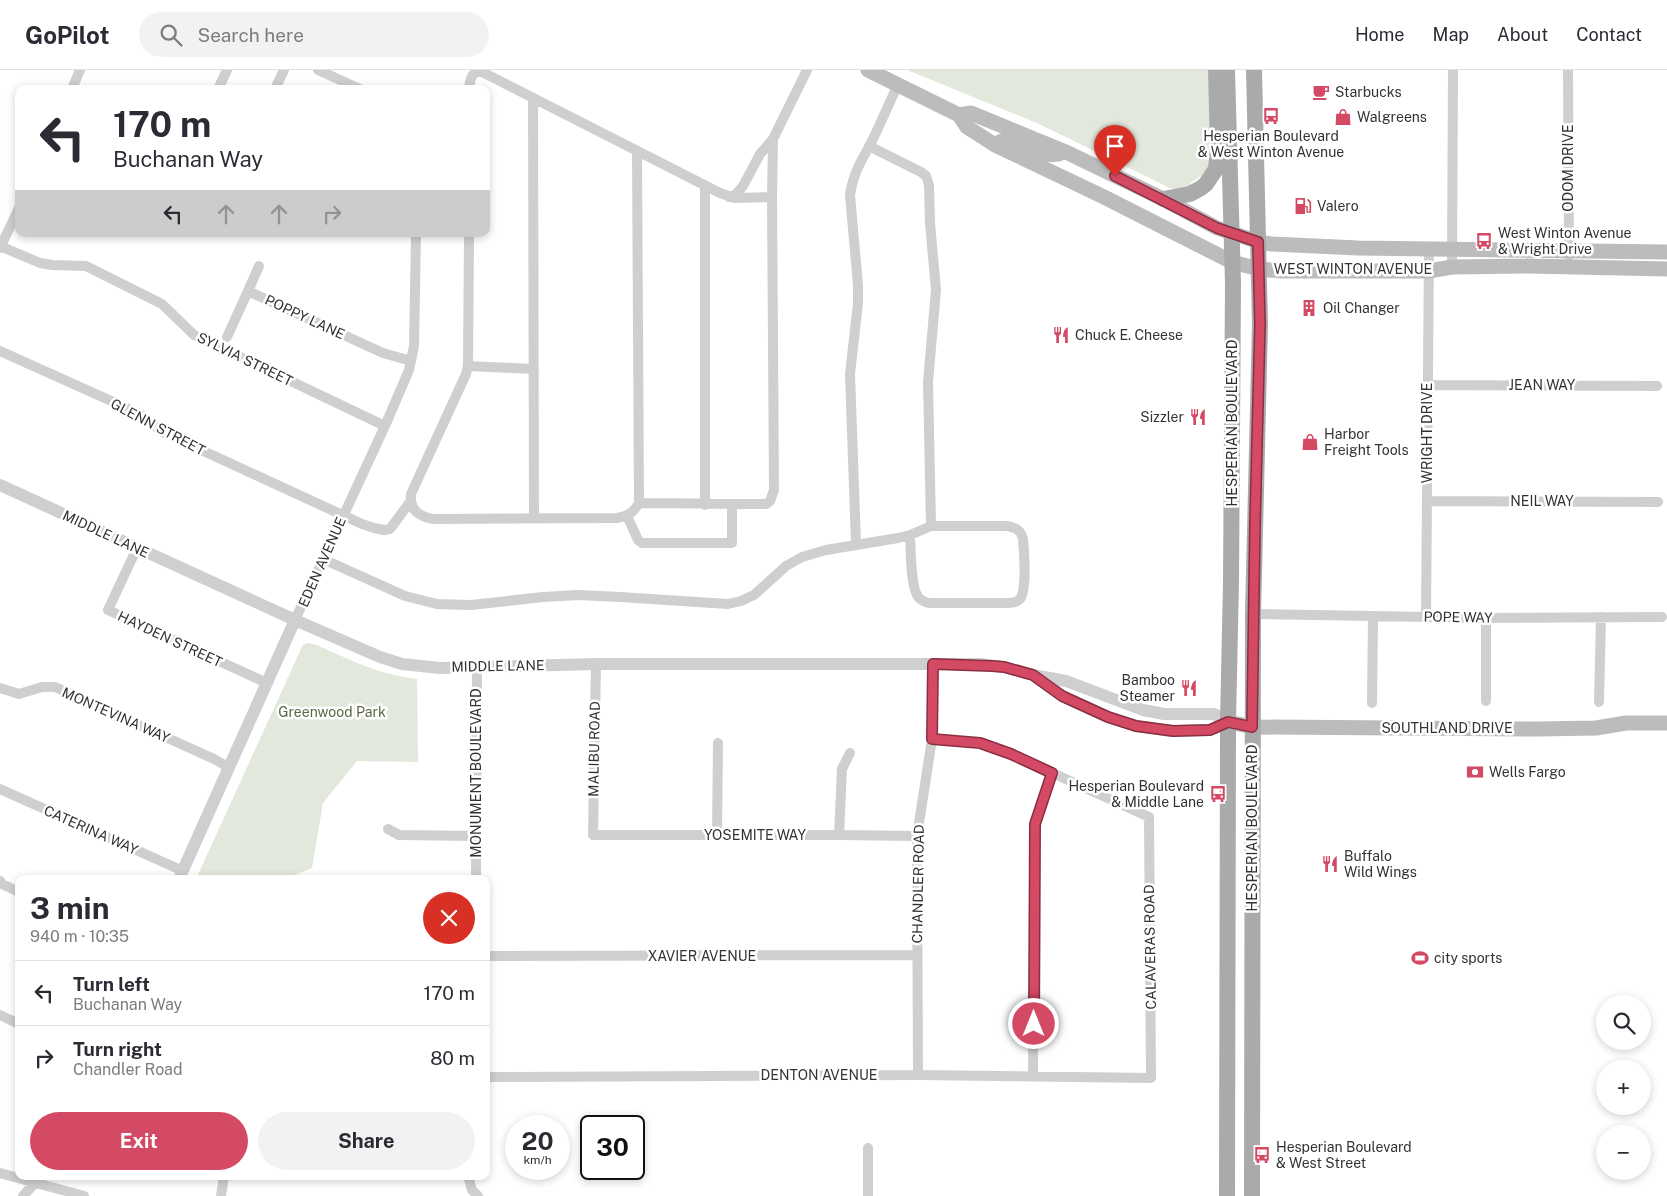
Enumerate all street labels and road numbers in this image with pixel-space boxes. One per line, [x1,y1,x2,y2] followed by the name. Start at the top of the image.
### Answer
[1560,124,1576,212] street label: ODOM DRIVE
[1274,261,1432,277] street label: WEST WINTON AVENUE
[263,292,347,342] street label: POPPY LANE
[195,329,295,389] street label: SYLVIA STREET
[1224,340,1240,506] street label: HESPERIAN BOULEVARD
[1509,377,1576,393] street label: JEAN WAY
[1419,383,1435,483] street label: WRIGHT DRIVE
[108,395,208,459] street label: GLENN STREET
[1510,493,1574,509] street label: NEIL WAY
[60,507,152,561] street label: MIDDLE LANE
[295,515,349,609] street label: EDEN AVENUE
[115,608,225,670] street label: HAYDEN STREET
[1423,608,1493,626] street label: POPE WAY
[451,657,545,675] street label: MIDDLE LANE
[60,684,173,746] street label: MONTEVINA WAY
[468,688,484,858] street label: MONUMENT BOULEVARD
[585,701,603,797] street label: MALIBU ROAD
[1381,720,1513,736] street label: SOUTHLAND DRIVE
[1244,745,1260,911] street label: HESPERIAN BOULEVARD
[41,802,141,858] street label: CATERINA WAY
[909,824,927,944] street label: CHANDLER ROAD
[704,827,807,843] street label: YOSEMITE WAY
[1141,884,1159,1010] street label: CALAVERAS ROAD
[648,948,756,964] street label: XAVIER AVENUE
[760,1067,878,1083] street label: DENTON AVENUE

